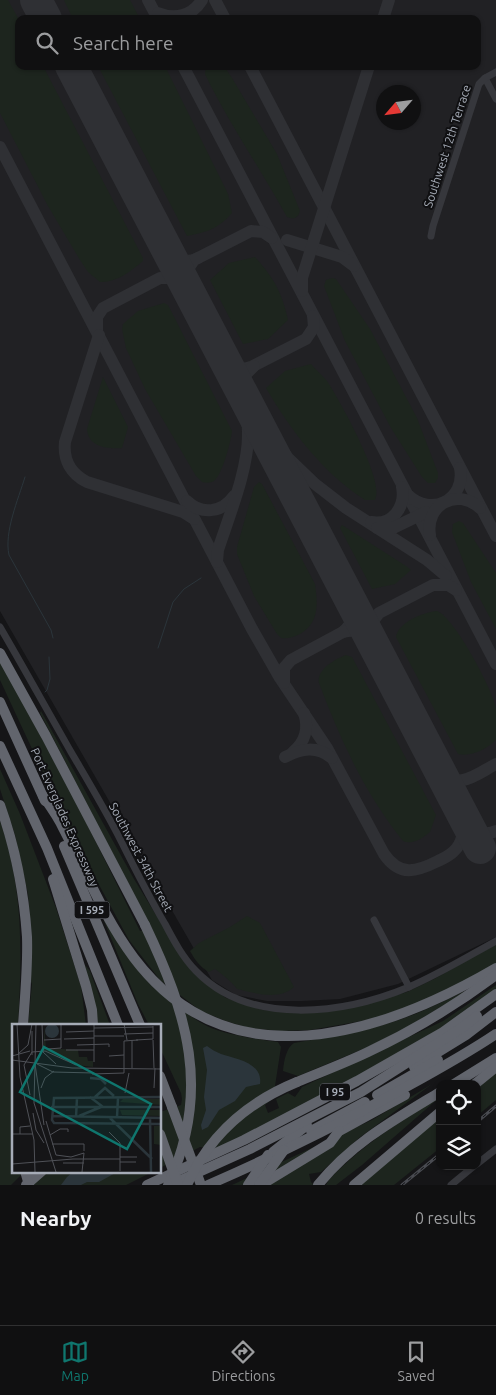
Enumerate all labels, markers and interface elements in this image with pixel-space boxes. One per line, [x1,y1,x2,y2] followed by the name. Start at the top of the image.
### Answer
[15,15,481,70] search box
[33,29,61,57] icon: search
[73,32,173,54] text: Search here
[421,83,473,209] street label: Southwest 12th Terrace
[376,85,421,130] north arrow
[29,746,102,888] street label: Port Everglades Expressway
[107,800,175,914] street label: Southwest 34th Street
[74,902,110,918] road number: I 595
[12,1024,161,1172] inset map
[436,1080,481,1170] map controls
[436,1080,481,1125] button: locate
[320,1084,350,1100] road number: I 95
[436,1125,481,1170] button: layers
[20,1206,91,1230] text: Nearby
[415,1209,476,1227] text: 0 results
[61,1338,89,1384] tab: Map
[211,1338,275,1384] tab: Directions
[398,1338,435,1384] tab: Saved

